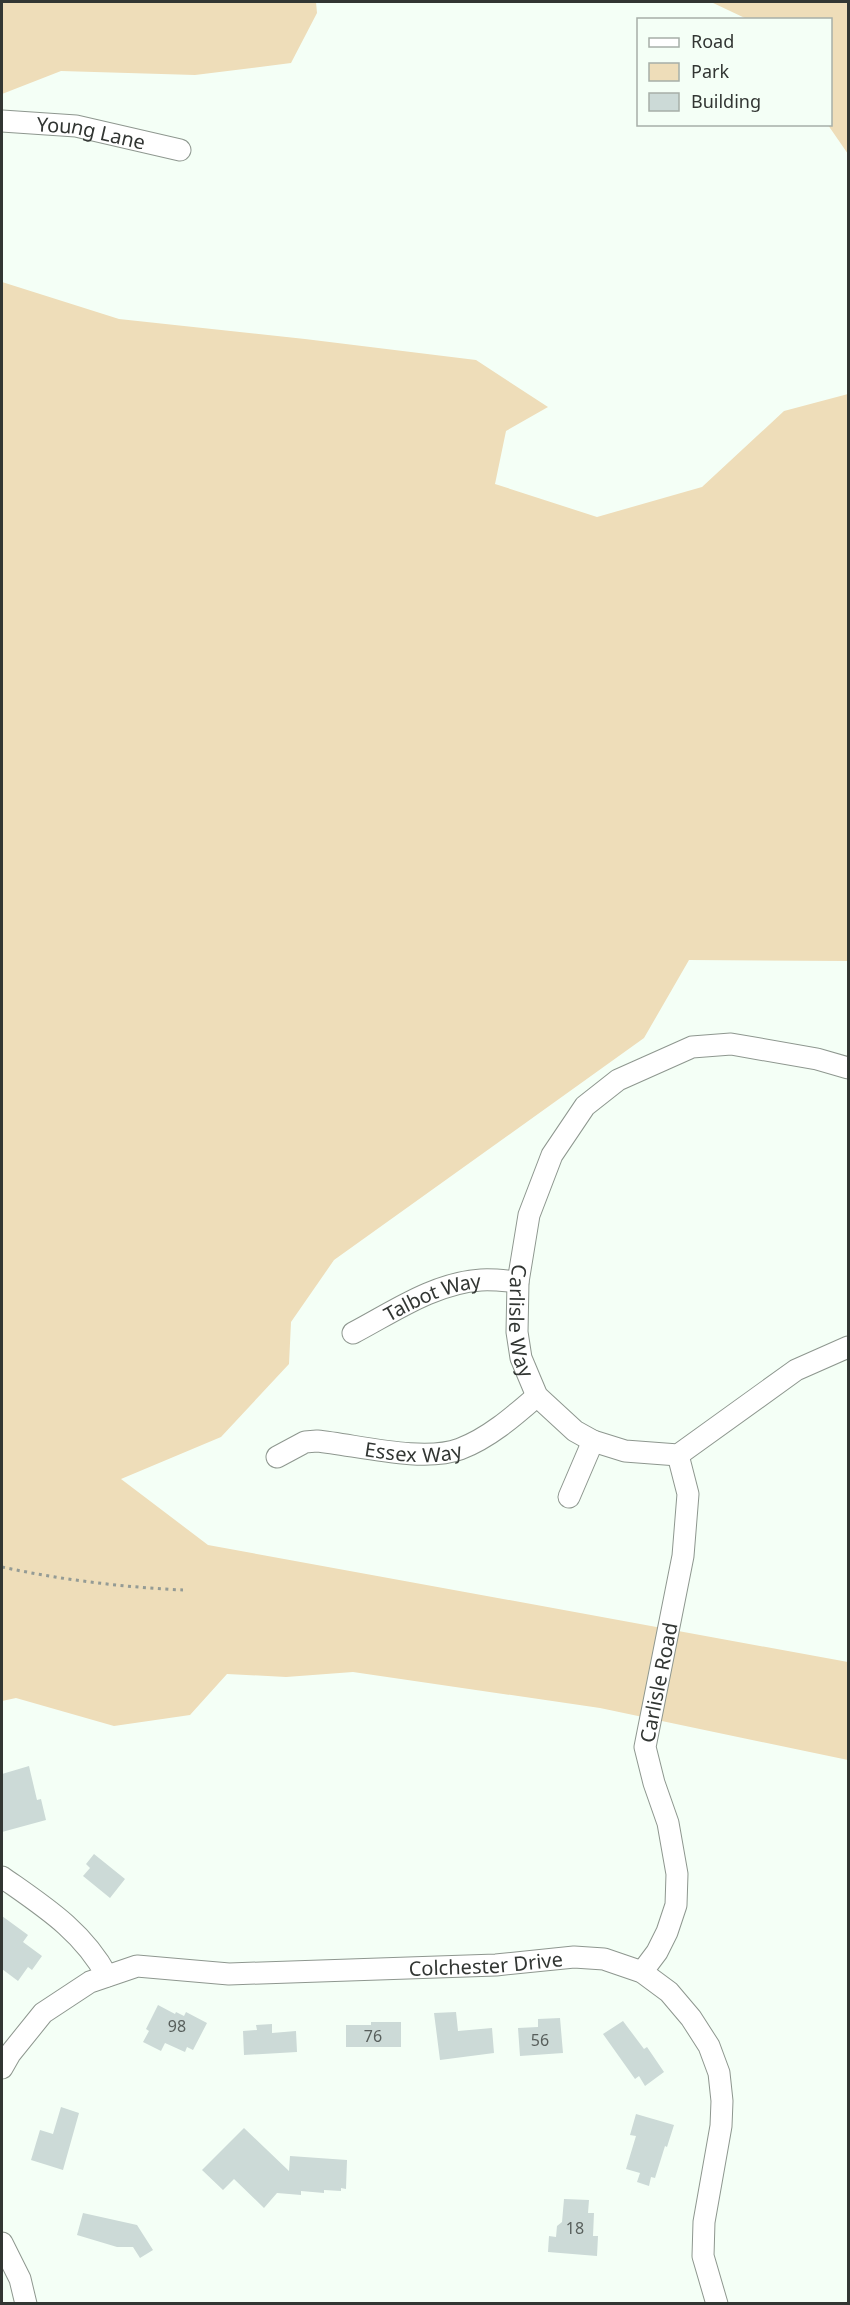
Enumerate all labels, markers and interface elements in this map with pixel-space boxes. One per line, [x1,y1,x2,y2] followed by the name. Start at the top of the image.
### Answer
[637,18,832,126] legend
[691,29,734,53] text: Road
[691,59,729,83] text: Park
[691,89,761,113] text: Building
[36,110,148,155] street label: Young Lane
[503,1262,541,1382] street label: Carlisle Way
[379,1266,483,1327] street label: Talbot Way
[363,1435,466,1468] street label: Essex Way
[633,1620,683,1745] street label: Carlisle Road
[408,1945,564,1981] street label: Colchester Drive
[168,2015,186,2037] house number: 98
[364,2025,382,2047] house number: 76
[531,2029,549,2051] house number: 56
[566,2217,584,2239] house number: 18

